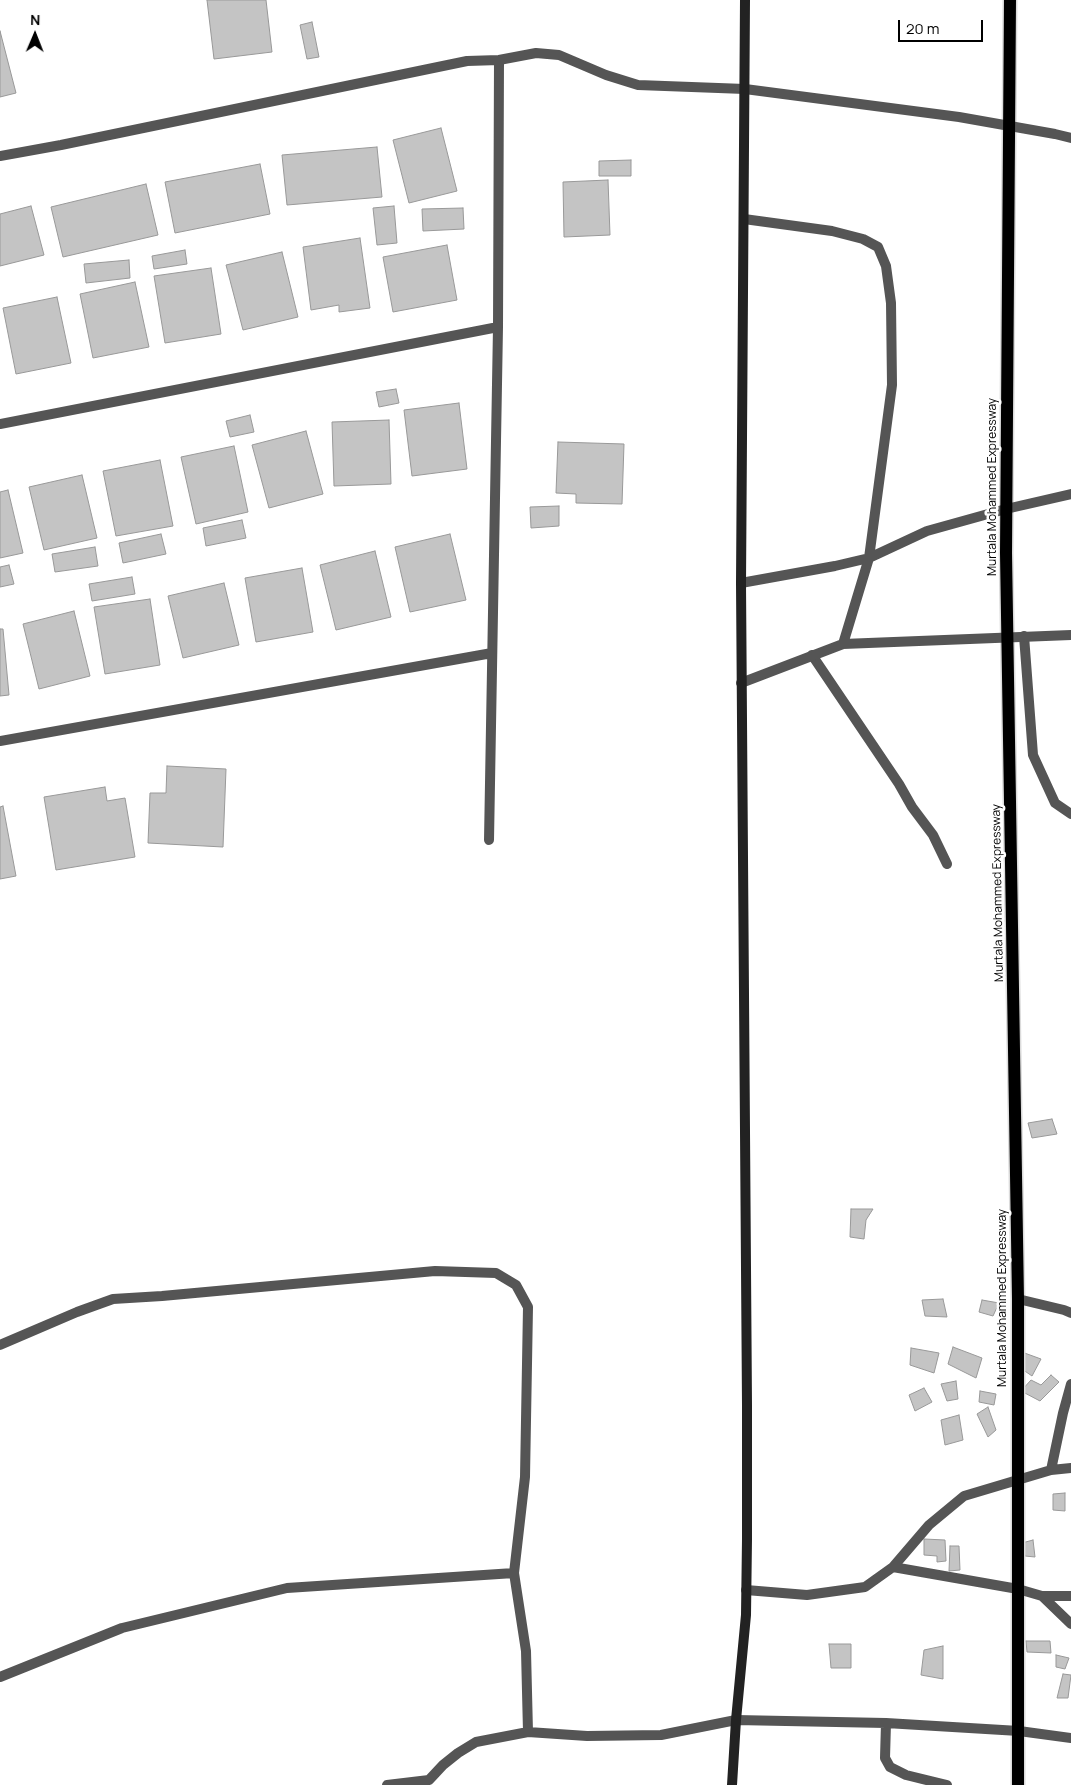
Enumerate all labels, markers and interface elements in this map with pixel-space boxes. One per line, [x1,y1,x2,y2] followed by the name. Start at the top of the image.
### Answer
[10,10,60,60] north arrow
[30,10,40,29] text: N
[901,10,986,42] scale bar
[906,18,939,39] text: 20 m
[986,398,1000,576] street label: Murtala Mohammed Expressway
[989,804,1007,982] street label: Murtala Mohammed Expressway
[996,1209,1010,1387] street label: Murtala Mohammed Expressway

